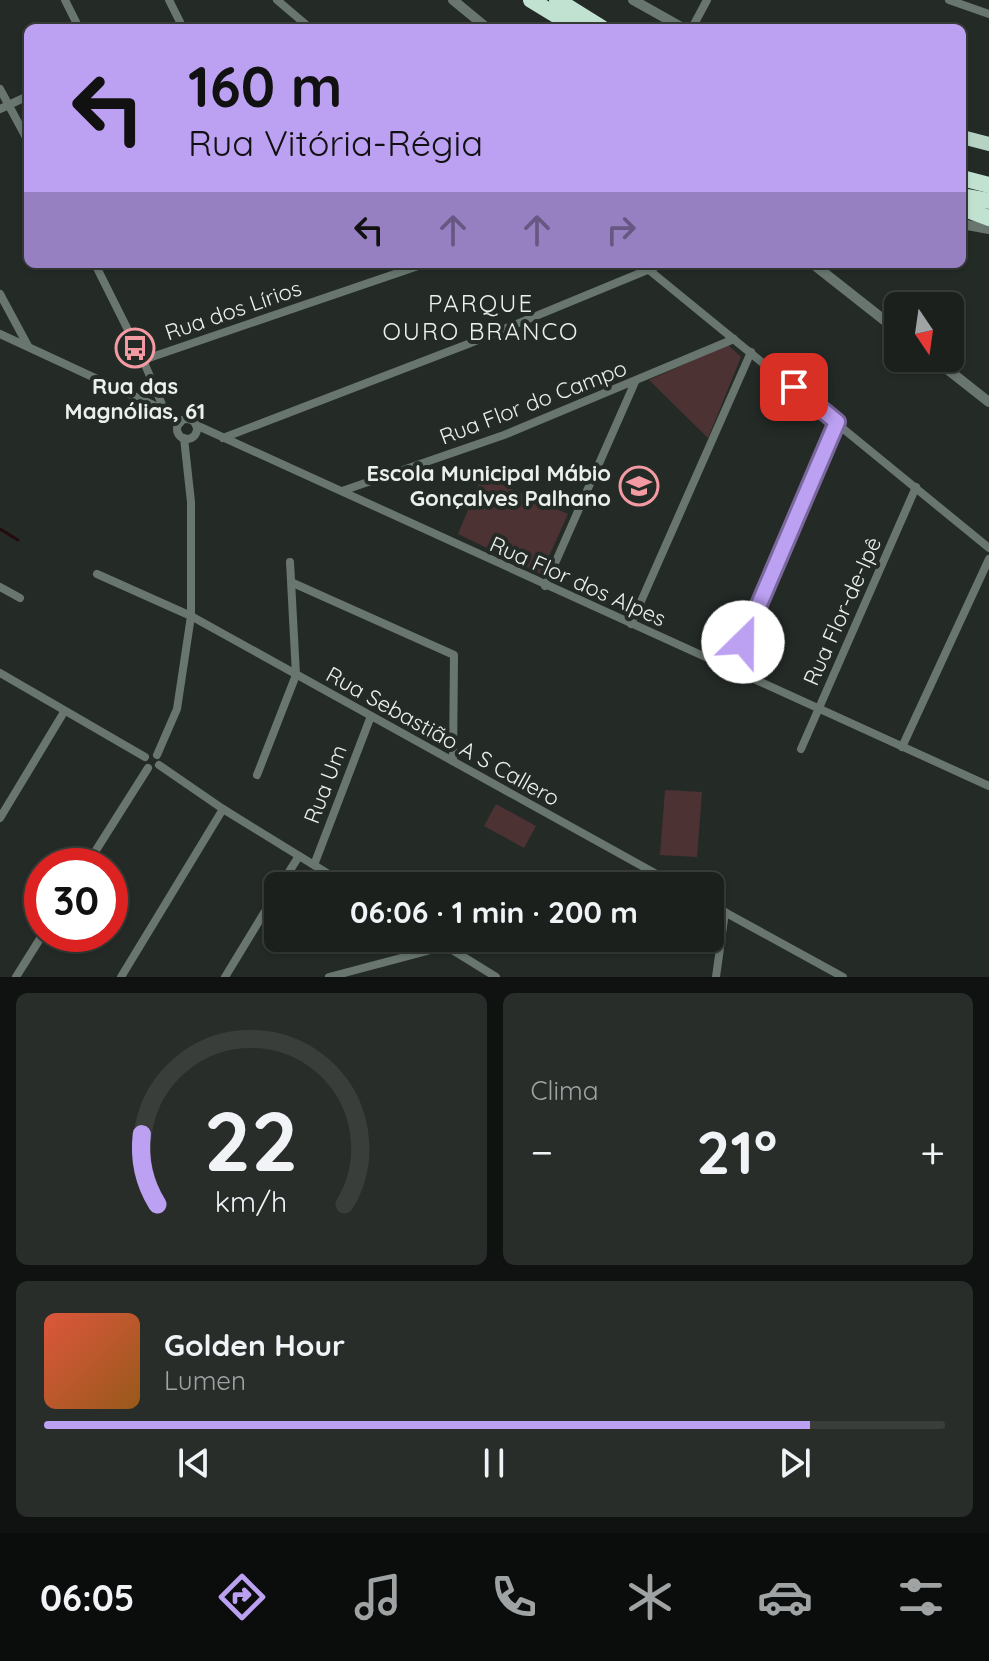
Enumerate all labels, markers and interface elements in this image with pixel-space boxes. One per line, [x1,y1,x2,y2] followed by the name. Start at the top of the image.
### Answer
[188,51,342,121] text: 160 m
[56,56,160,160] icon: left
[188,120,483,165] text: Rua Vitória-Régia
[347,208,391,252] icon: left
[431,208,475,252] icon: ahead
[515,208,559,252] icon: ahead
[599,208,643,252] icon: right
[161,274,305,346] street label: Rua dos Lírios
[382,288,580,346] district label: PARQUE OURO BRANCO
[884,292,964,372] north arrow
[884,292,964,372] map controls
[114,327,156,369] bus stop icon: Rua das Magnólias, 61
[435,353,631,451] street label: Rua Flor do Campo
[760,353,828,421] pin
[772,365,816,409] icon: arrive
[65,372,205,425] place label: Rua das Magnólias, 61
[367,459,611,512] place label: Escola Municipal Mábio Gonçalves Palhano
[618,465,660,507] school or university icon: Escola Municipal Mábio Gonçalves Palhano
[486,530,670,632] street label: Rua Flor dos Alpes
[797,532,887,690] street label: Rua Flor-de-Ipê
[701,600,785,684] position arrow
[321,660,565,812] street label: Rua Sebastião A S Callero
[297,741,353,827] street label: Rua Um
[24,848,128,952] speed limit sign: 30
[350,893,638,931] text: 06:06 · 1 min · 200 m
[531,1074,599,1107] text: Clima
[204,1088,299,1192] text: 22
[696,1114,777,1189] text: 21°
[531,1124,553,1179] text: −
[920,1124,945,1179] text: +
[215,1183,288,1219] text: km/h
[164,1326,345,1364] text: Golden Hour
[164,1364,246,1397] text: Lumen
[172,1441,216,1485] icon: previous
[472,1441,516,1485] icon: pause
[773,1441,817,1485] icon: next
[214,1569,270,1625] icon: directions
[350,1569,406,1625] icon: music
[486,1569,542,1625] icon: phone
[622,1569,678,1625] icon: climate
[757,1569,813,1625] icon: car
[893,1569,949,1625] icon: filters
[40,1575,135,1620] text: 06:05

